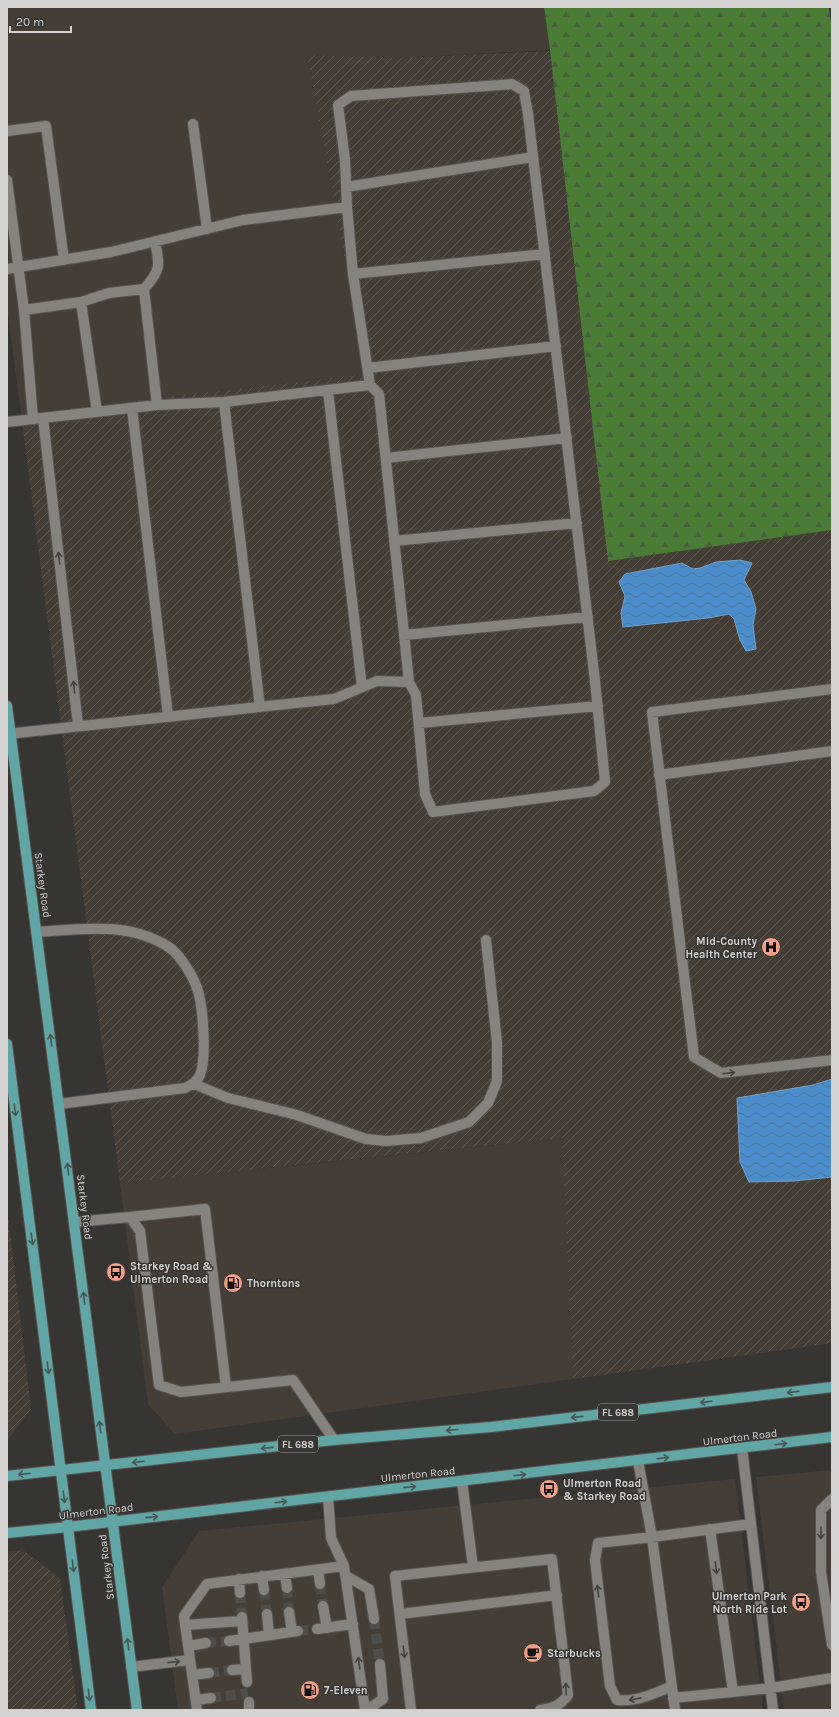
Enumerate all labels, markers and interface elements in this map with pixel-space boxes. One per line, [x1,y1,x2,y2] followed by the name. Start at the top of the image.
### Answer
[10,8,71,34] scale bar
[16,15,44,29] text: 20 m
[55,551,63,564] one-way arrow
[70,681,77,694] one-way arrow
[31,852,54,919] street label: Starkey Road
[686,935,758,961] place label: Mid-County Health Center
[760,936,782,958] hospital icon: Mid-County Health Center
[47,1034,55,1047] one-way arrow
[722,1069,735,1076] one-way arrow
[11,1103,19,1116] one-way arrow
[64,1163,72,1176] one-way arrow
[74,1174,95,1240] street label: Starkey Road
[28,1232,35,1245] one-way arrow
[130,1260,213,1286] place label: Starkey Road & Ulmerton Road
[105,1261,127,1283] bus stop icon: Starkey Road & Ulmerton Road
[222,1272,244,1294] fuel station icon: Thorntons
[247,1277,301,1290] place label: Thorntons
[80,1292,88,1305] one-way arrow
[44,1361,52,1374] one-way arrow
[787,1388,800,1396] one-way arrow
[700,1398,713,1406] one-way arrow
[598,1404,638,1420] road number: FL 688
[571,1413,584,1421] one-way arrow
[96,1421,104,1434] one-way arrow
[702,1426,778,1449] street label: Ulmerton Road
[446,1427,459,1434] one-way arrow
[278,1436,318,1452] road number: FL 688
[774,1440,787,1448] one-way arrow
[261,1444,274,1451] one-way arrow
[656,1454,669,1462] one-way arrow
[132,1458,145,1466] one-way arrow
[380,1464,456,1485] street label: Ulmerton Road
[18,1471,31,1478] one-way arrow
[513,1471,526,1479] one-way arrow
[563,1477,646,1503] place label: Ulmerton Road & Starkey Road
[538,1478,560,1500] bus stop icon: Ulmerton Road & Starkey Road
[403,1484,416,1491] one-way arrow
[60,1490,68,1503] one-way arrow
[274,1498,287,1506] one-way arrow
[58,1500,134,1523] street label: Ulmerton Road
[145,1513,158,1521] one-way arrow
[817,1526,825,1539] one-way arrow
[96,1534,117,1600] street label: Starkey Road
[70,1559,77,1572] one-way arrow
[712,1561,720,1574] one-way arrow
[594,1585,602,1598] one-way arrow
[712,1590,788,1616] place label: Ulmerton Park North Ride Lot
[790,1591,812,1613] bus stop icon: Ulmerton Park North Ride Lot
[124,1637,132,1650] one-way arrow
[522,1642,544,1664] cafe icon: Starbucks
[400,1645,408,1658] one-way arrow
[547,1647,601,1660] place label: Starbucks
[355,1657,363,1670] one-way arrow
[167,1658,180,1666] one-way arrow
[299,1679,321,1701] fuel station icon: 7-Eleven
[563,1683,570,1696] one-way arrow
[324,1684,368,1697] place label: 7-Eleven
[85,1688,92,1701] one-way arrow
[629,1695,642,1703] one-way arrow

